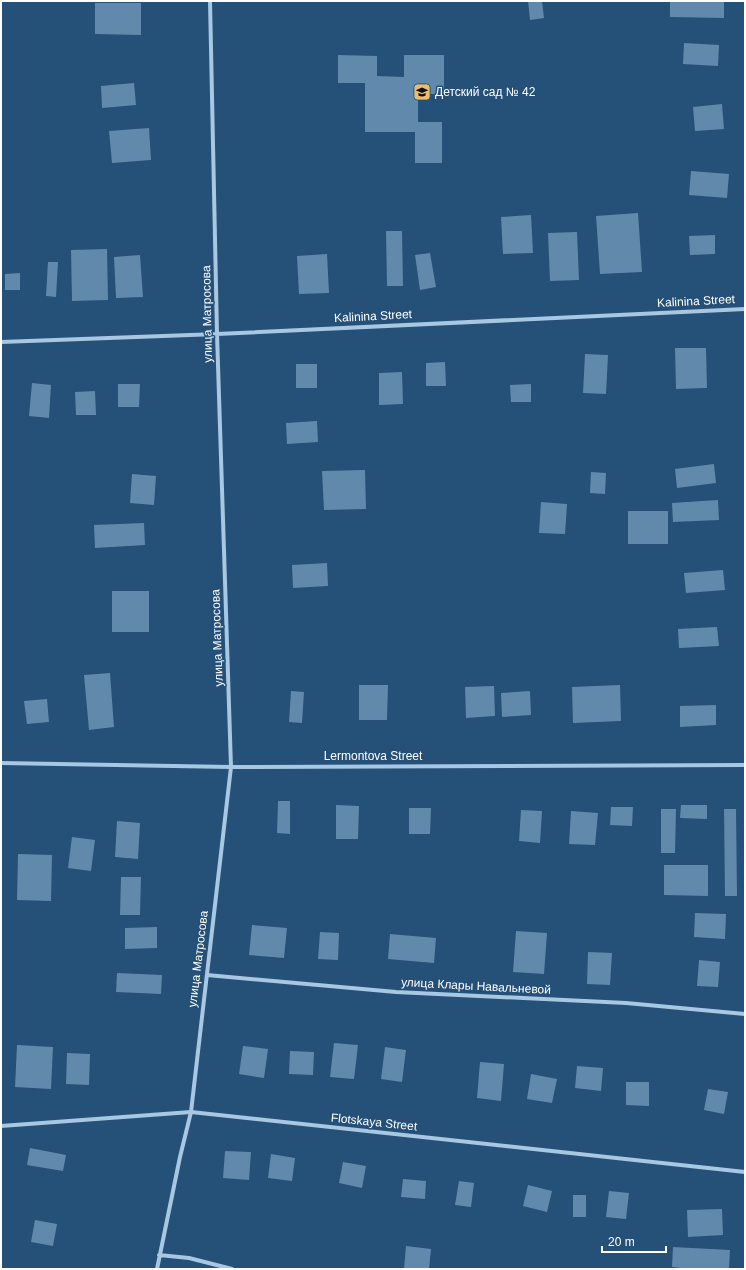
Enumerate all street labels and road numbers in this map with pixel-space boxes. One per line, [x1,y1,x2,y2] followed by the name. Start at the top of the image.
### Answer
[199,265,215,363] street label: улица Матросова
[657,292,736,310] street label: Kalinina Street
[334,307,413,325] street label: Kalinina Street
[208,589,226,687] street label: улица Матросова
[324,749,423,763] street label: Lermontova Street
[185,909,211,1008] street label: улица Матросова
[401,975,551,997] street label: улица Клары Навальневой
[330,1111,419,1134] street label: Flotskaya Street

